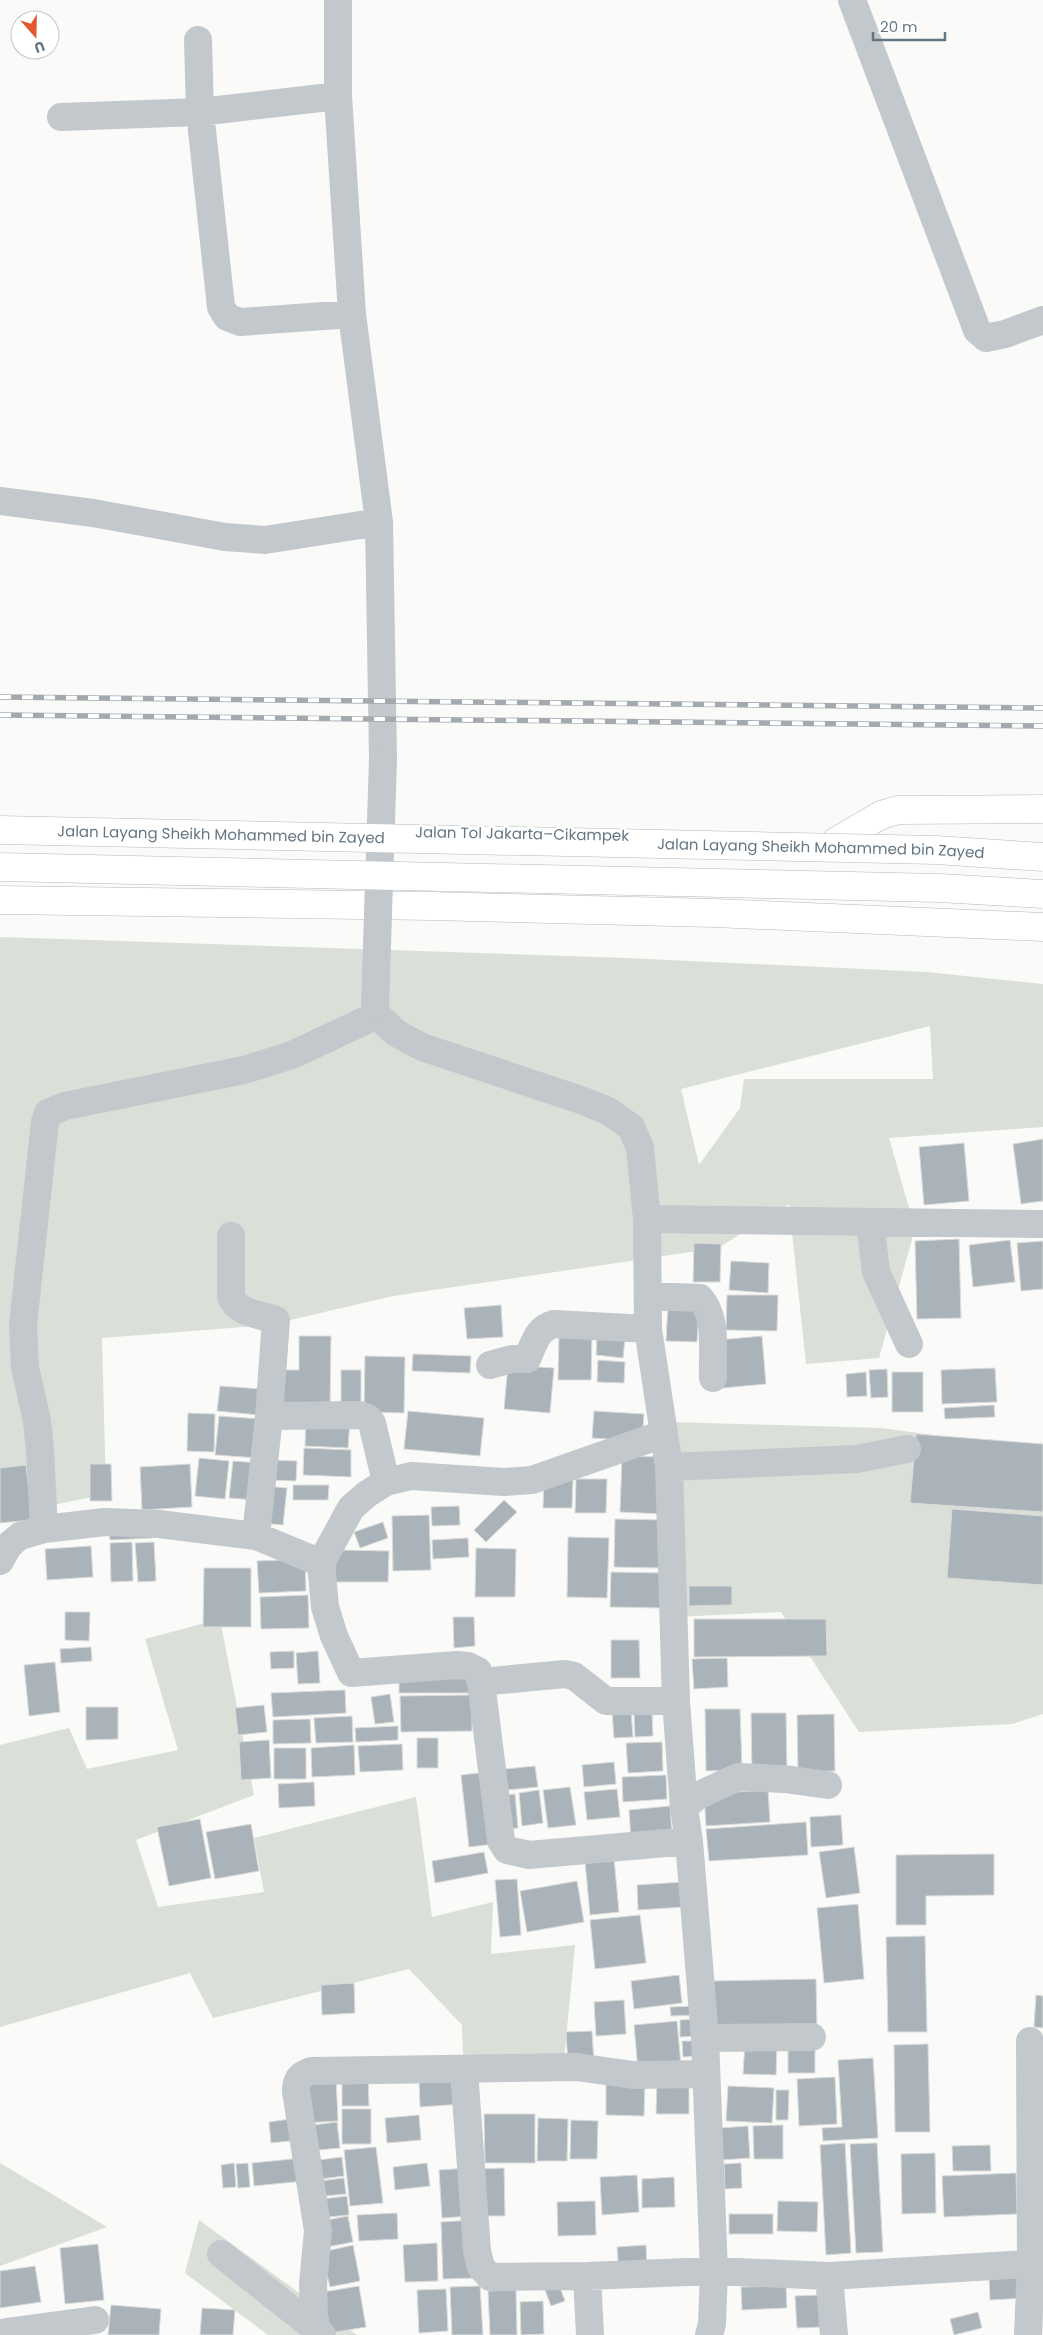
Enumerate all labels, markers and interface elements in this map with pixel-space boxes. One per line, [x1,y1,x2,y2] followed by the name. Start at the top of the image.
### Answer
[10,10,60,60] north arrow
[873,10,946,42] scale bar
[880,16,918,37] text: 20 m
[31,36,48,58] text: U
[57,820,385,848] street label: Jalan Layang Sheikh Mohammed bin Zayed
[415,821,629,846] street label: Jalan Tol Jakarta–Cikampek
[657,833,985,863] street label: Jalan Layang Sheikh Mohammed bin Zayed

